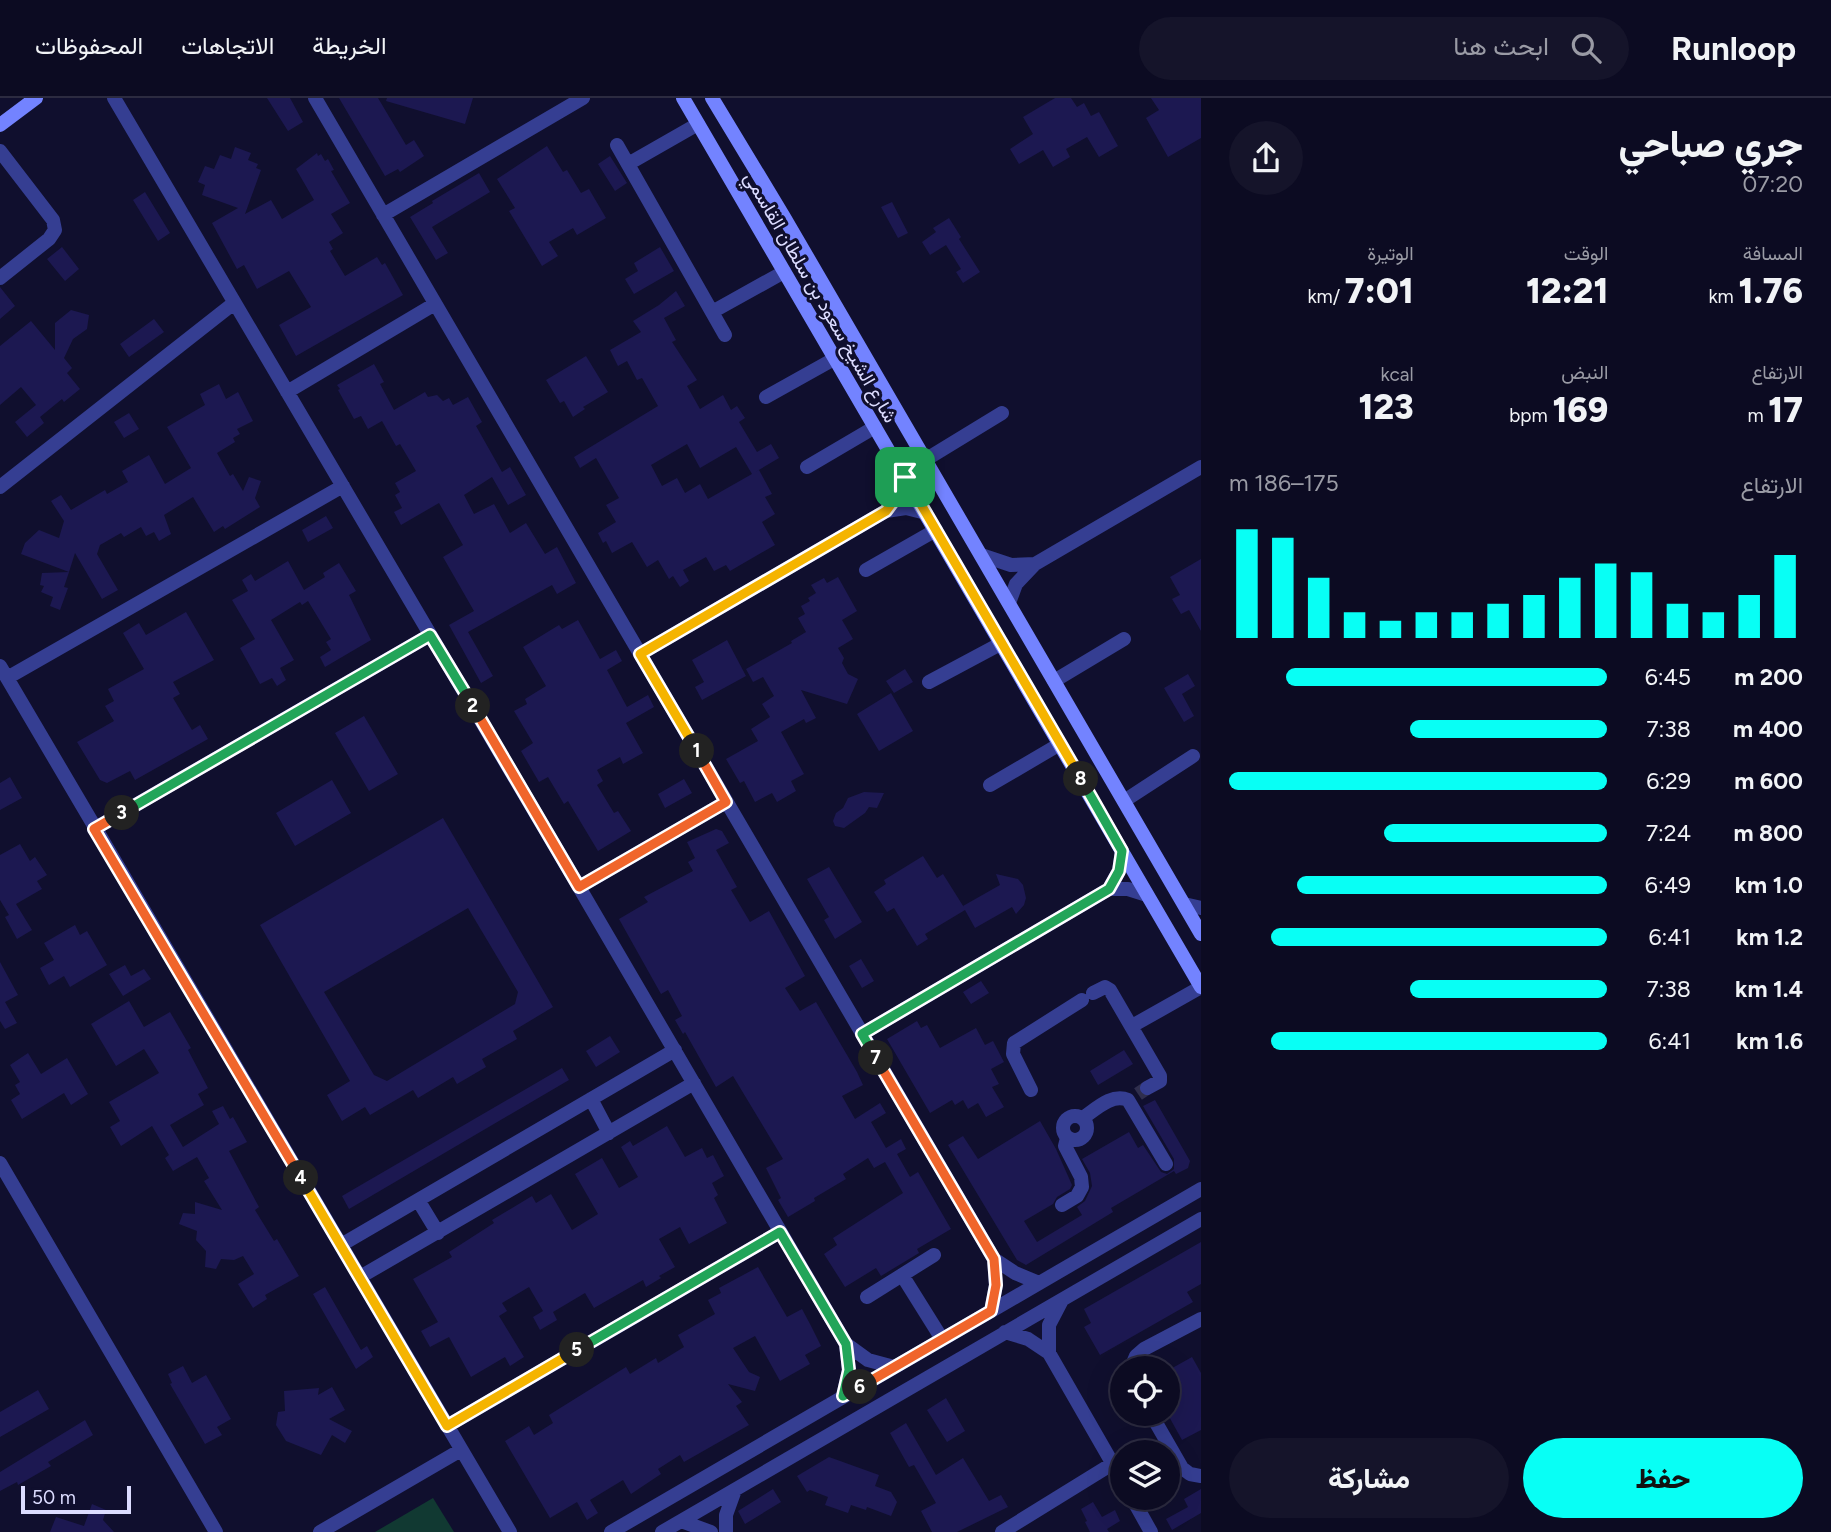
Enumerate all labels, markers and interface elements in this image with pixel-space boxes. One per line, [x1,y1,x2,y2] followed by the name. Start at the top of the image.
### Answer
[1139,17,1629,80] search box
[1567,29,1605,67] icon: search
[1671,29,1796,68] text: Runloop
[1453,30,1549,62] text: ابحث هنا
[35,31,143,60] text: المحفوظات
[181,31,274,60] text: الاتجاهات
[312,31,387,60] text: الخريطة
[1229,121,1303,195] button: share
[1618,121,1803,167] text: جري صباحي
[736,168,902,429] street label: شارع الشيخ سعود بن سلطان القاسمي
[1742,170,1803,198] text: 07:20
[1367,242,1414,265] text: الوتيرة
[1564,242,1608,265] text: الوقت
[1743,242,1803,265] text: المسافة
[1345,270,1414,312] text: 7:01
[1526,270,1608,312] text: 12:21
[1738,270,1803,312] text: 1.76
[1307,285,1345,308] text: /km
[1708,285,1738,308] text: km
[1561,361,1608,384] text: النبض
[1751,361,1803,384] text: الارتفاع
[1381,363,1414,386] text: kcal
[1359,386,1414,428] text: 123
[1552,389,1608,431] text: 169
[1768,389,1803,431] text: 17
[1509,404,1552,427] text: bpm
[1747,404,1768,427] text: m
[875,447,935,507] pin
[886,458,924,496] icon: arrive
[1229,469,1339,497] text: 175–186 m
[1741,471,1803,499] text: الارتفاع
[1645,663,1691,691] text: 6:45
[1734,663,1803,691] text: 200 m
[456,688,490,724] pin: 2
[467,694,478,717] text: 2
[1646,715,1691,743] text: 7:38
[1733,715,1803,743] text: 400 m
[680,734,714,768] pin: 1
[692,739,701,762] text: 1
[1064,762,1098,796] pin: 8
[1075,767,1086,790] text: 8
[1646,767,1691,795] text: 6:29
[1734,767,1803,795] text: 600 m
[104,796,140,830] pin: 3
[116,801,127,824] text: 3
[1646,819,1691,847] text: 7:24
[1734,819,1803,847] text: 800 m
[1645,871,1691,899] text: 6:49
[1735,871,1803,899] text: 1.0 km
[1648,923,1691,951] text: 6:41
[1736,923,1803,951] text: 1.2 km
[1646,975,1691,1003] text: 7:38
[1735,975,1803,1003] text: 1.4 km
[1648,1027,1691,1055] text: 6:41
[1736,1027,1803,1055] text: 1.6 km
[858,1040,894,1076] pin: 7
[870,1046,881,1069] text: 7
[284,1160,318,1196] pin: 4
[294,1166,307,1189] text: 4
[560,1332,594,1368] pin: 5
[571,1338,582,1361] text: 5
[1110,1356,1180,1510] map controls
[1110,1356,1180,1426] button: locate
[842,1370,878,1404] pin: 6
[854,1375,865,1398] text: 6
[1229,1438,1509,1518] button: مشاركة
[1523,1438,1803,1518] button: حفظ
[1110,1440,1180,1510] button: layers
[21,1483,131,1515] scale bar
[32,1486,76,1509] text: 50 m

